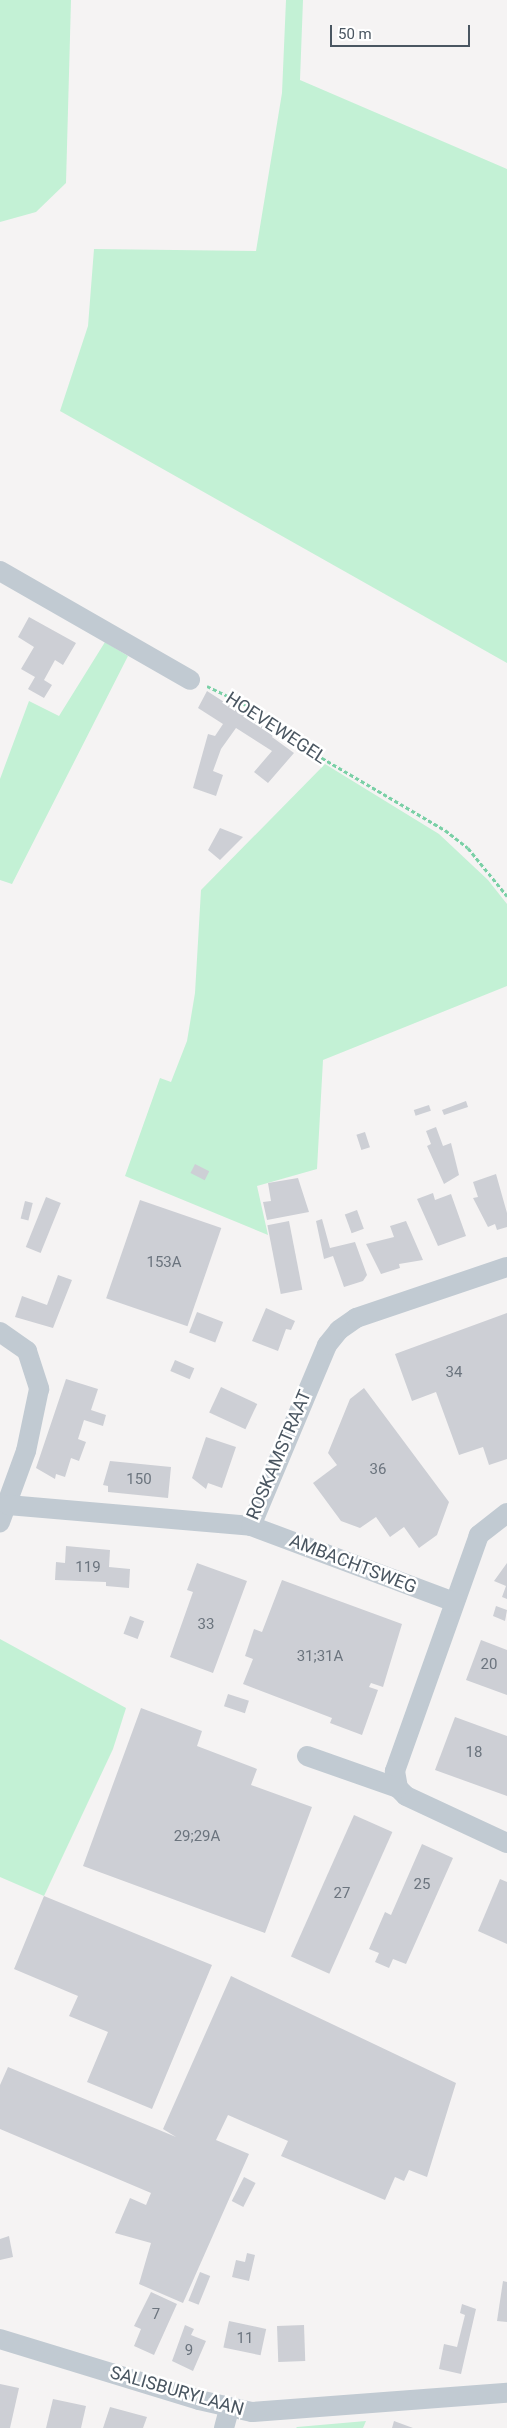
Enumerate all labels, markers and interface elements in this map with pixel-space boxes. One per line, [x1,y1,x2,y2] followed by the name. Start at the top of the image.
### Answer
[332,15,472,47] scale bar
[338,25,372,43] text: 50 m
[222,687,330,769] street label: HOEVEWEGEL
[146,1254,182,1272] house number: 153A
[446,1364,462,1382] house number: 34
[242,1387,316,1523] street label: ROSKAMSTRAAT
[370,1461,386,1479] house number: 36
[126,1471,152,1489] house number: 150
[286,1530,420,1598] street label: AMBACHTSWEG
[75,1559,101,1577] house number: 119
[198,1616,214,1634] house number: 33
[297,1648,343,1666] house number: 31;31A
[481,1656,497,1674] house number: 20
[466,1744,482,1762] house number: 18
[174,1828,220,1846] house number: 29;29A
[414,1876,430,1894] house number: 25
[334,1885,350,1903] house number: 27
[152,2306,160,2324] house number: 7
[237,2330,253,2348] house number: 11
[185,2342,193,2360] house number: 9
[108,2362,246,2420] street label: SALISBURYLAAN

